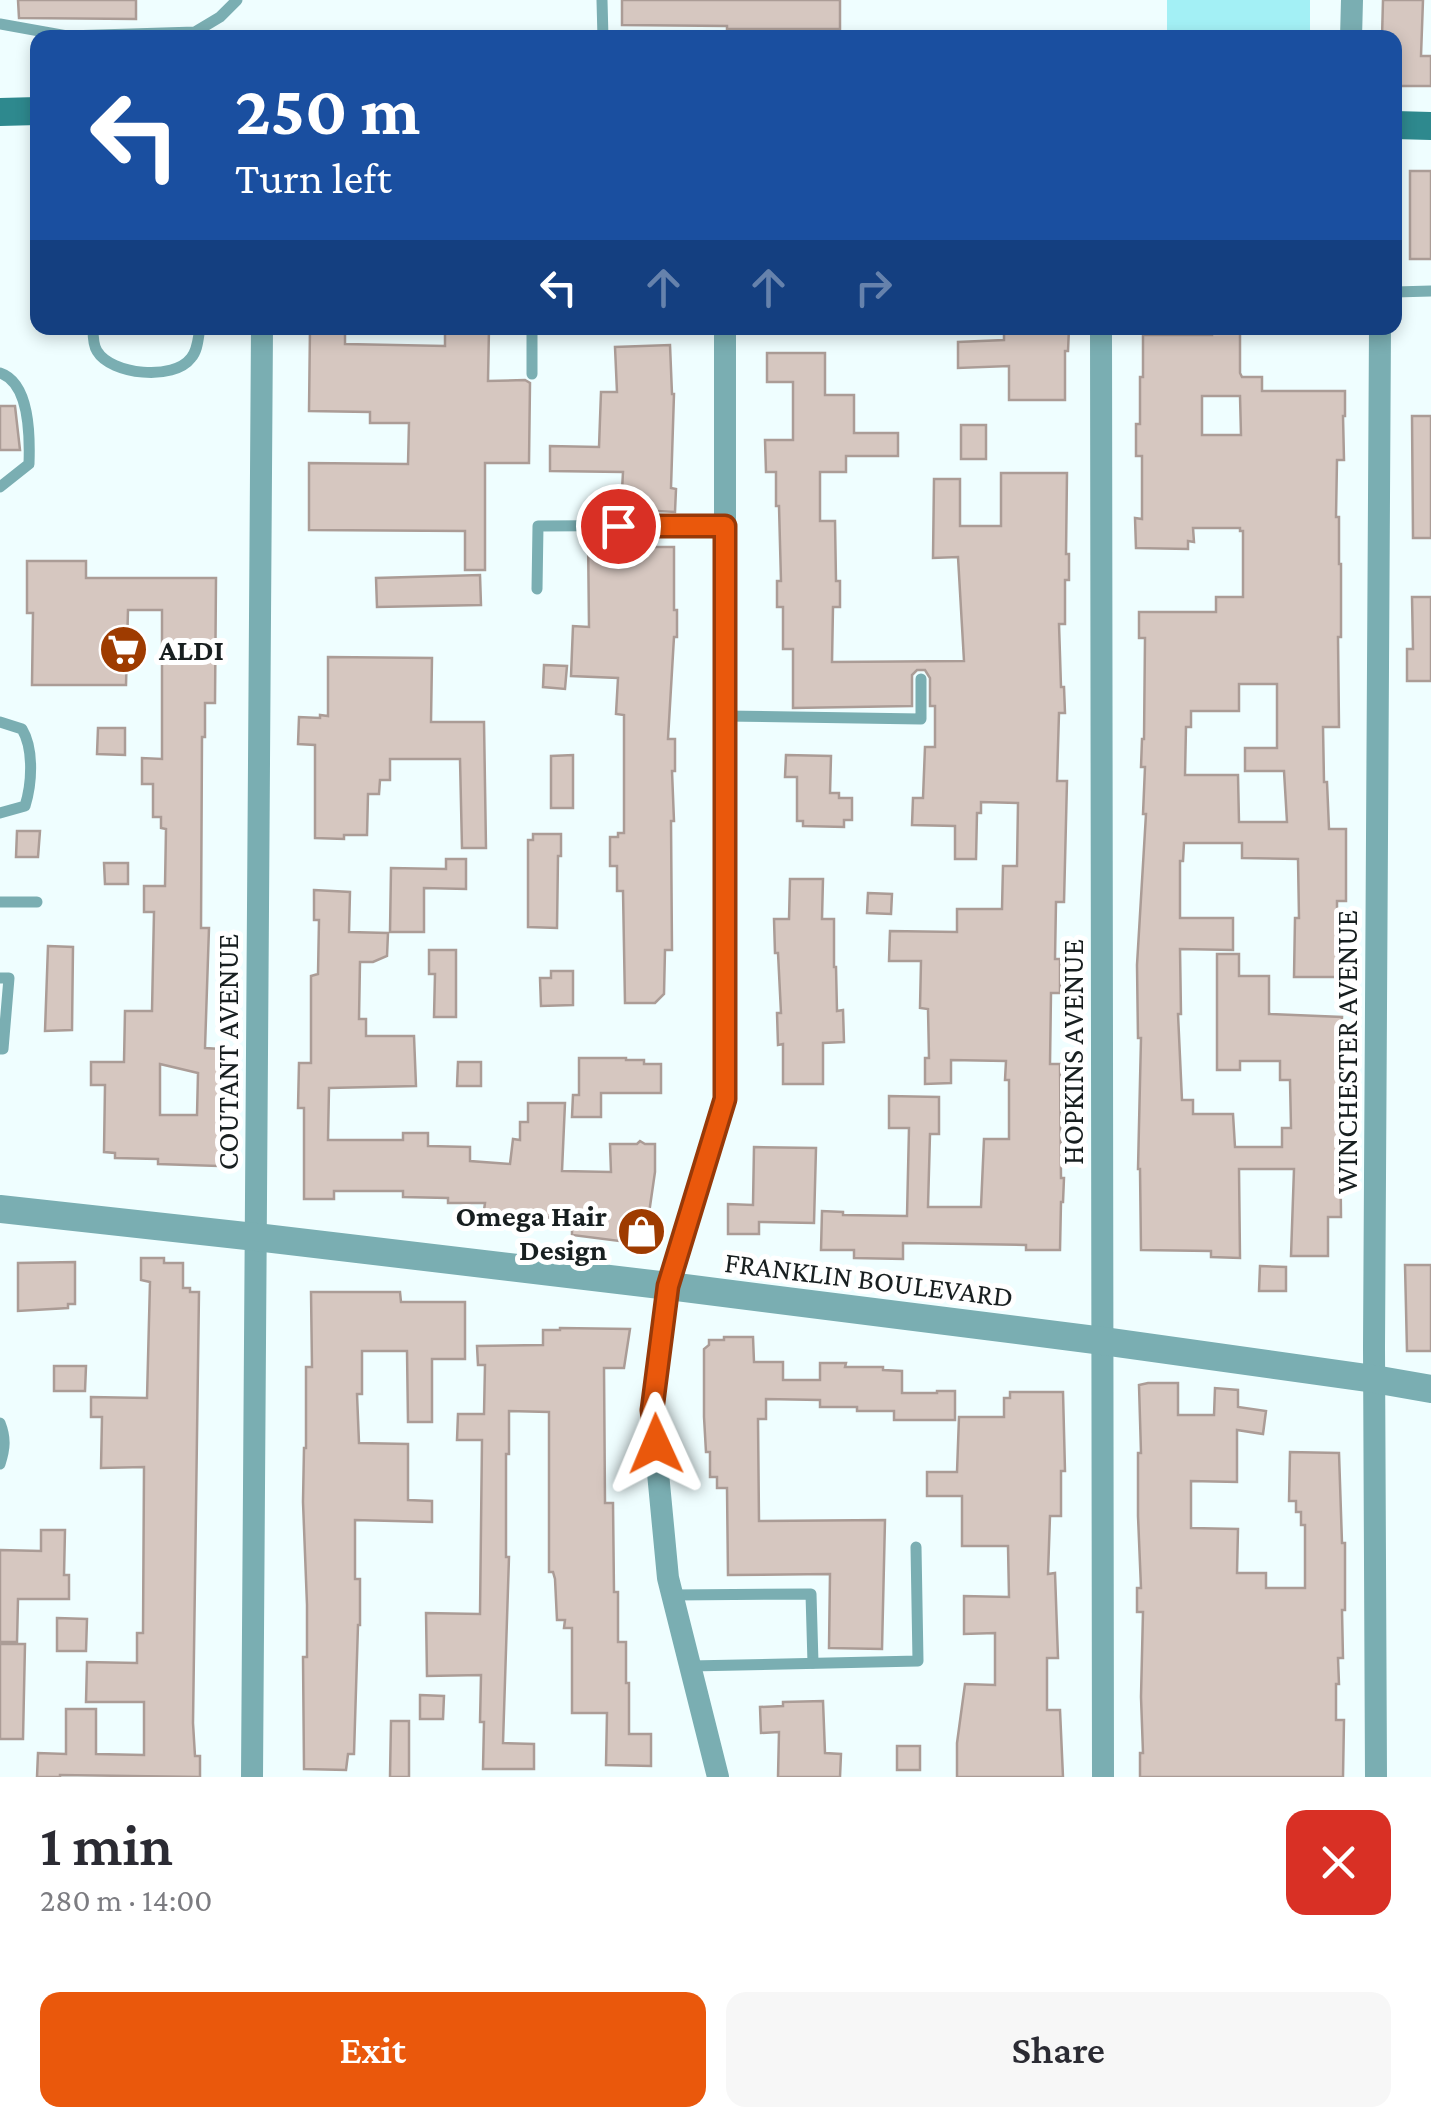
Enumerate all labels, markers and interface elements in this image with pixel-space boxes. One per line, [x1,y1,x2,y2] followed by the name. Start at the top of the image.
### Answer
[70,70,200,200] icon: left
[235,71,420,149] text: 250 m
[235,153,392,203] text: Turn left
[531,260,586,315] icon: left
[636,260,691,315] icon: ahead
[741,260,796,315] icon: ahead
[846,260,901,315] icon: right
[576,484,661,569] pin
[591,499,646,554] icon: arrive
[98,623,150,675] supermarket icon: ALDI
[158,633,224,666] place label: ALDI
[1330,910,1363,1194] street label: WINCHESTER AVENUE
[211,934,244,1170] street label: COUTANT AVENUE
[1056,939,1089,1165] street label: HOPKINS AVENUE
[456,1199,607,1266] place label: Omega Hair Design
[616,1206,668,1258] shop icon: Omega Hair Design
[723,1245,1015,1313] street label: FRANKLIN BOULEVARD
[604,1392,708,1496] position arrow
[1286,1810,1391,1915] button: close
[40,1811,173,1878] text: 1 min
[40,1882,212,1918] text: 280 m · 14:00
[40,1992,706,2107] button: Exit
[726,1992,1391,2107] button: Share

